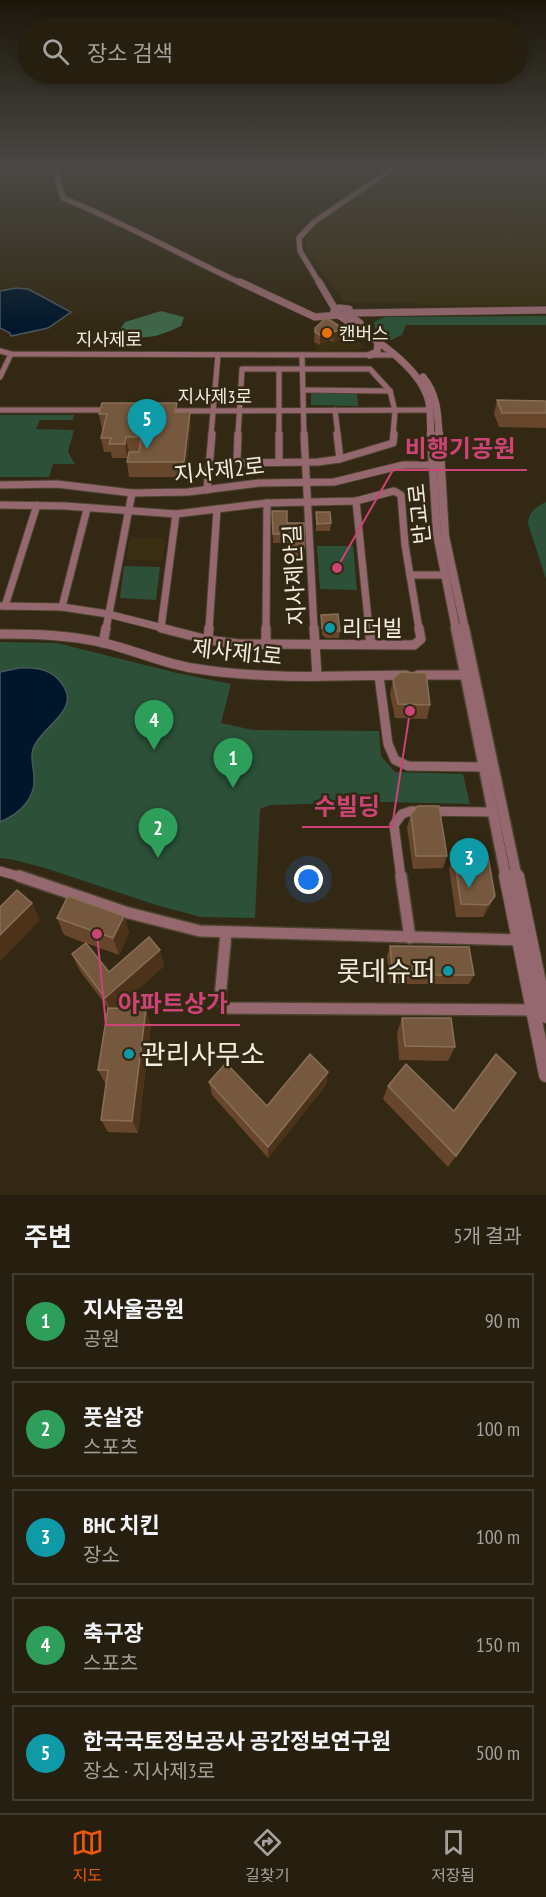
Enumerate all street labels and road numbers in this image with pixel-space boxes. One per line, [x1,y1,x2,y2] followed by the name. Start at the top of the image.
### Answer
[76,328,142,351] street label: 지사제로
[178,385,252,408] street label: 지사제3로
[172,451,266,489] street label: 지사제2로
[402,482,436,546] street label: 반교로
[277,524,311,626] street label: 지사제안길
[190,633,284,671] street label: 제사제1로

